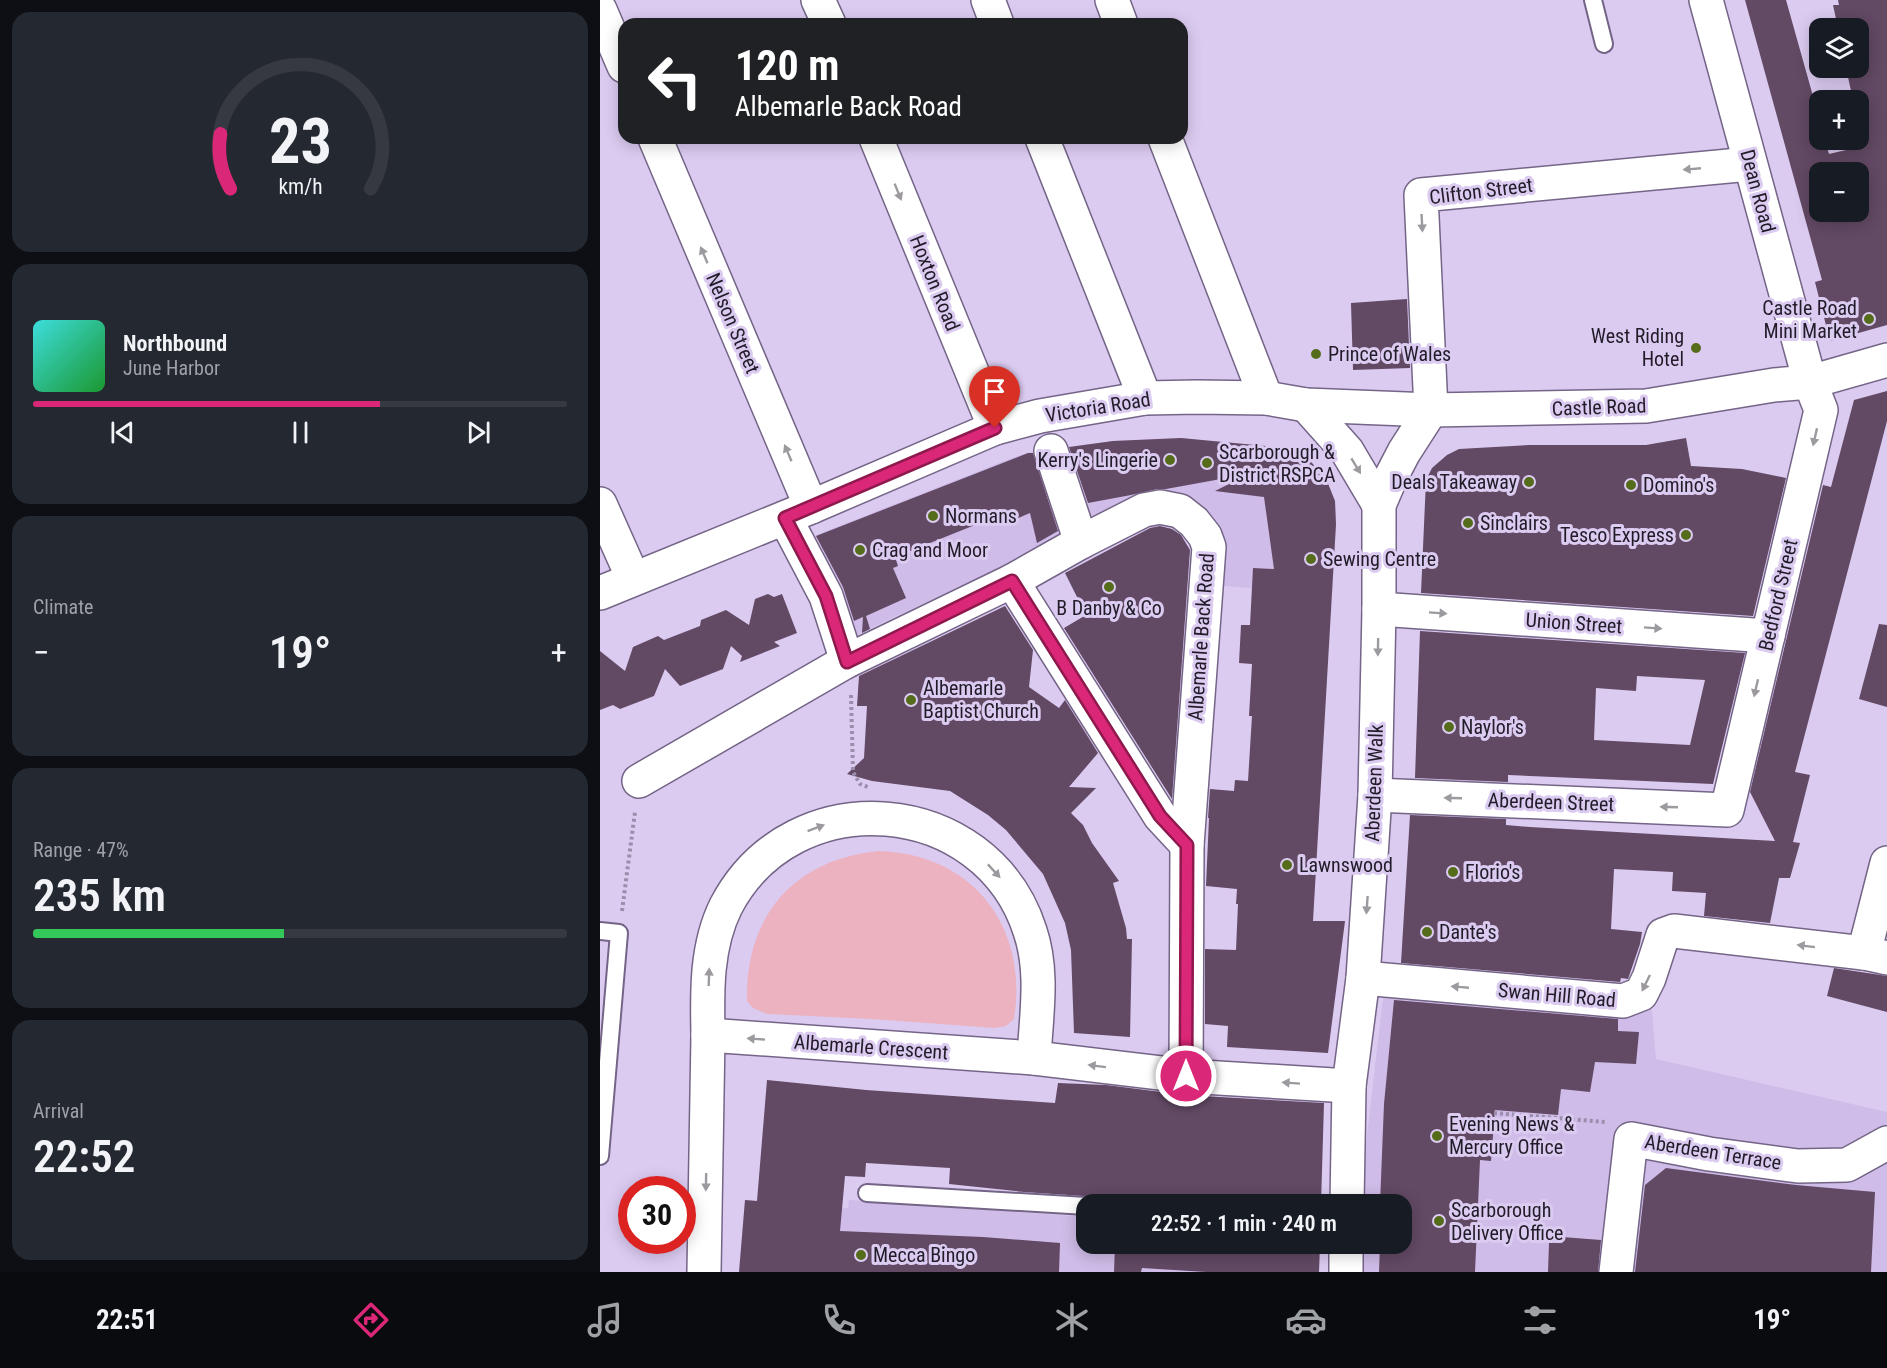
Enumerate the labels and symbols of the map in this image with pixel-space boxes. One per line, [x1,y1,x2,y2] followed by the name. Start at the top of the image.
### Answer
[1735,147,1781,235] street label: Dean Road
[1682,164,1701,174] one-way arrow
[1428,173,1534,209] street label: Clifton Street
[894,183,903,201] one-way arrow
[1418,213,1427,232] one-way arrow
[905,232,965,334] street label: Hoxton Road
[699,245,709,263] one-way arrow
[701,269,765,377] street label: Nelson Street
[1762,296,1857,343] place label: Castle Road Mini Market
[1862,312,1876,326] marker: Castle Road Mini Market
[1591,324,1684,371] place label: West Riding Hotel
[1689,341,1703,355] marker: West Riding Hotel
[1328,342,1451,366] place label: Prince of Wales
[1309,347,1323,361] marker: Prince of Wales
[969,366,1020,428] pin
[1044,387,1152,427] street label: Victoria Road
[1551,393,1647,421] street label: Castle Road
[1810,428,1819,447] one-way arrow
[1219,440,1336,487] place label: Scarborough & District RSPCA
[784,445,793,462] one-way arrow
[1038,448,1158,472] place label: Kerry's Lingerie
[1163,453,1177,467] marker: Kerry's Lingerie
[1200,456,1214,470] marker: Scarborough & District RSPCA
[1351,458,1362,475] one-way arrow
[1391,470,1517,494] place label: Deals Takeaway
[1643,473,1714,497] place label: Domino's
[1522,475,1536,489] marker: Deals Takeaway
[1624,478,1638,492] marker: Domino's
[945,504,1017,528] place label: Normans
[926,509,940,523] marker: Normans
[1480,511,1548,535] place label: Sinclairs
[1461,516,1475,530] marker: Sinclairs
[1560,523,1674,547] place label: Tesco Express
[1679,528,1693,542] marker: Tesco Express
[1753,537,1803,653] street label: Bedford Street
[872,538,988,562] place label: Crag and Moor
[853,543,867,557] marker: Crag and Moor
[1323,547,1436,571] place label: Sewing Centre
[1183,552,1219,722] street label: Albemarle Back Road
[1304,552,1318,566] marker: Sewing Centre
[1102,580,1116,594] marker: B Danby & Co
[1056,596,1162,620] place label: B Danby & Co
[1525,608,1623,638] street label: Union Street
[1428,609,1447,618] one-way arrow
[1644,623,1663,633] one-way arrow
[1374,638,1383,657] one-way arrow
[923,676,1039,723] place label: Albemarle Baptist Church
[1750,679,1760,698] one-way arrow
[904,693,918,707] marker: Albemarle Baptist Church
[1461,715,1524,739] place label: Naylor's
[1442,720,1456,734] marker: Naylor's
[1360,724,1388,842] street label: Aberdeen Walk
[1487,788,1615,816] street label: Aberdeen Street
[1443,794,1462,803] one-way arrow
[1659,803,1678,812] one-way arrow
[807,823,825,833] one-way arrow
[1299,853,1393,877] place label: Lawnswood
[1280,858,1294,872] marker: Lawnswood
[1465,860,1520,884] place label: Florio's
[987,863,1000,878] one-way arrow
[1446,865,1460,879] marker: Florio's
[1363,895,1372,914] one-way arrow
[1439,920,1497,944] place label: Dante's
[1420,925,1434,939] marker: Dante's
[1796,941,1815,950] one-way arrow
[705,967,714,986] one-way arrow
[1642,974,1652,992] one-way arrow
[1497,978,1617,1012] street label: Swan Hill Road
[1451,982,1470,992] one-way arrow
[793,1030,949,1064] street label: Albemarle Crescent
[746,1034,765,1043] one-way arrow
[1154,1044,1218,1108] position arrow
[1087,1061,1106,1070] one-way arrow
[1281,1078,1300,1087] one-way arrow
[1449,1112,1574,1159] place label: Evening News & Mercury Office
[1430,1129,1444,1143] marker: Evening News & Mercury Office
[1643,1129,1783,1175] street label: Aberdeen Terrace
[701,1173,710,1192] one-way arrow
[618,1176,696,1254] speed limit sign: 30
[1451,1198,1564,1245] place label: Scarborough Delivery Office
[1432,1214,1446,1228] marker: Scarborough Delivery Office
[873,1243,975,1267] place label: Mecca Bingo
[854,1248,868,1262] marker: Mecca Bingo

